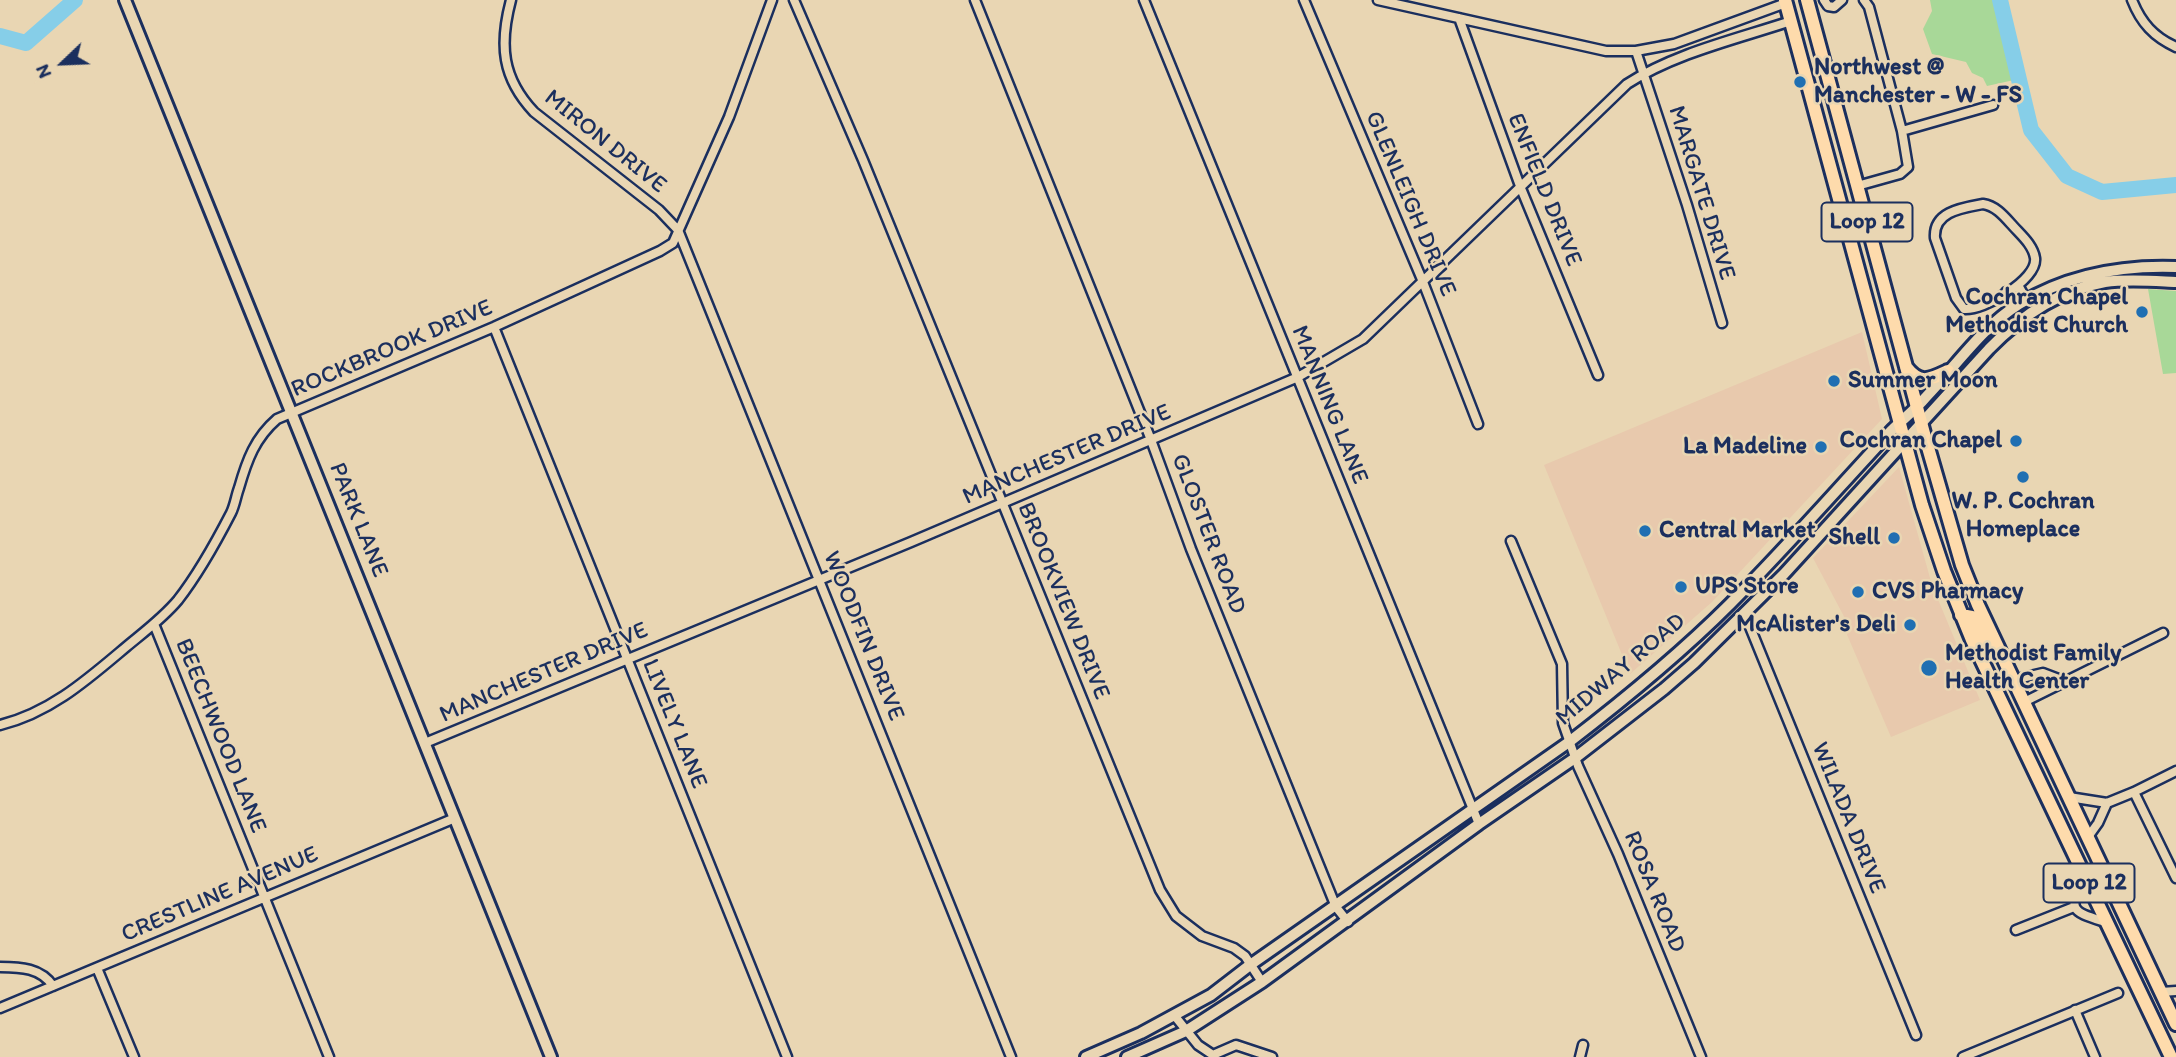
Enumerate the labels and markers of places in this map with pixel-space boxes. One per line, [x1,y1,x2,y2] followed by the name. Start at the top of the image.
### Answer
[1814,54,2022,110] place label: Northwest @ Manchester - W - FS
[1792,74,1808,90] marker: Northwest @ Manchester - W - FS
[1945,284,2128,340] place label: Cochran Chapel Methodist Church
[2134,304,2150,320] marker: Cochran Chapel Methodist Church
[1848,367,1997,395] place label: Summer Moon
[1826,373,1842,389] marker: Summer Moon
[1840,427,2002,455] place label: Cochran Chapel
[1683,433,1807,461] place label: La Madeline
[2008,433,2024,449] marker: Cochran Chapel
[1813,439,1829,455] marker: La Madeline
[2015,469,2031,485] marker: W. P. Cochran Homeplace
[1952,488,2094,544] place label: W. P. Cochran Homeplace
[1659,517,1816,545] place label: Central Market
[1637,523,1653,539] marker: Central Market
[1829,524,1880,552] place label: Shell
[1886,530,1902,546] marker: Shell
[1695,573,1799,601] place label: UPS Store
[1872,578,2023,606] place label: CVS Pharmacy
[1673,579,1689,595] marker: UPS Store
[1850,584,1866,600] marker: CVS Pharmacy
[1736,611,1896,639] place label: McAlister's Deli
[1902,617,1918,633] marker: McAlister's Deli
[1945,640,2121,696] place label: Methodist Family Health Center
[1919,658,1939,678] marker: Methodist Family Health Center

